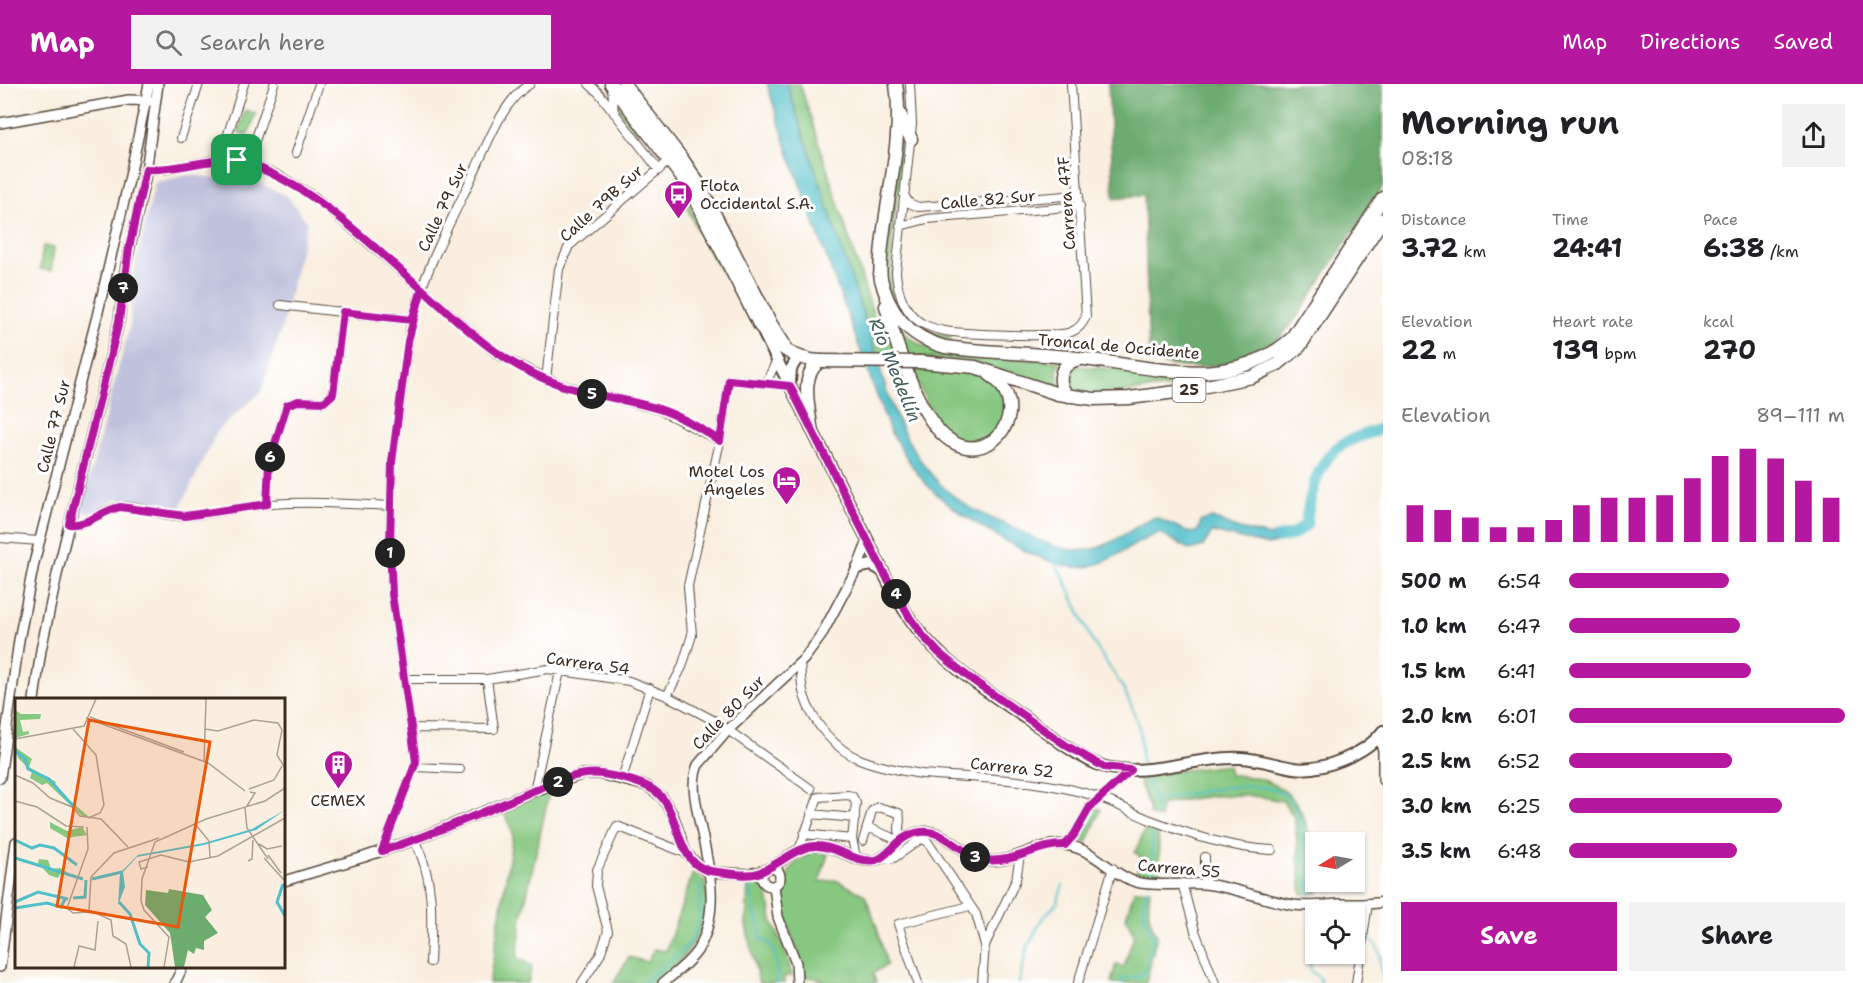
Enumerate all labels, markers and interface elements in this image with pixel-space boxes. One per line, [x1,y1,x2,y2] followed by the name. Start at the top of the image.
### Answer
[131,15,551,69] search box
[30,23,95,61] text: Map
[152,26,185,59] icon: search
[200,28,325,57] text: Search here
[1562,28,1607,56] text: Map
[1640,28,1740,56] text: Directions
[1773,28,1833,56] text: Saved
[1401,100,1619,145] text: Morning run
[1782,104,1845,167] button: share
[211,134,262,185] pin
[220,143,253,176] icon: arrive
[1401,145,1454,171] text: 08:18
[1053,155,1080,251] street label: Carrera 47F
[413,159,472,255] street label: Calle 79 Sur
[555,160,648,246] street label: Calle 79B Sur
[700,175,814,214] place label: Flota Occidental S.A.
[663,178,695,220] bus stop icon: Flota Occidental S.A.
[940,185,1037,214] street label: Calle 82 Sur
[1401,209,1467,230] text: Distance
[1552,209,1589,230] text: Time
[1703,209,1738,230] text: Pace
[1401,230,1458,265] text: 3.72
[1552,230,1623,265] text: 24:41
[1703,230,1765,265] text: 6:38
[1458,241,1486,262] text: km
[1765,241,1799,262] text: /km
[108,273,138,303] pin: 7
[117,277,129,298] text: 7
[1401,311,1473,332] text: Elevation
[1552,311,1634,332] text: Heart rate
[1703,311,1734,332] text: kcal
[863,314,927,426] water label: Río Medellín
[1037,329,1201,364] street label: Troncal de Occidente
[1401,332,1437,367] text: 22
[1552,332,1599,367] text: 139
[1703,332,1756,367] text: 270
[1437,343,1456,364] text: m
[1599,343,1637,364] text: bpm
[32,377,75,475] street label: Calle 77 Sur
[1172,378,1206,402] road number: 25
[577,379,607,409] pin: 5
[587,383,597,404] text: 5
[1401,402,1491,428] text: Elevation
[1756,402,1845,428] text: 89–111 m
[255,442,285,472] pin: 6
[264,446,276,467] text: 6
[689,461,765,500] place label: Motel Los Ángeles
[770,464,802,506] hotel icon: Motel Los Ángeles
[375,538,405,568] pin: 1
[386,542,394,563] text: 1
[1401,568,1467,594] text: 500 m
[1497,568,1541,594] text: 6:54
[881,579,911,609] pin: 4
[890,583,902,604] text: 4
[1401,613,1466,639] text: 1.0 km
[1497,613,1541,639] text: 6:47
[545,647,631,680] street label: Carrera 54
[1401,658,1465,684] text: 1.5 km
[1497,658,1536,684] text: 6:41
[687,670,769,754] street label: Calle 80 Sur
[15,698,285,968] inset map
[1401,703,1472,729] text: 2.0 km
[1497,703,1537,729] text: 6:01
[322,748,354,790] building icon: CEMEX
[1401,748,1471,774] text: 2.5 km
[1497,748,1541,774] text: 6:52
[969,753,1055,782] street label: Carrera 52
[543,767,573,797] pin: 2
[552,771,564,792] text: 2
[311,790,365,811] place label: CEMEX
[1401,793,1472,819] text: 3.0 km
[1497,793,1541,819] text: 6:25
[1305,832,1365,892] north arrow
[1305,832,1365,964] map controls
[1401,838,1471,864] text: 3.5 km
[1497,838,1542,864] text: 6:48
[960,842,990,872] pin: 3
[969,846,981,867] text: 3
[1137,854,1221,883] street label: Carrera 55
[1401,902,1617,971] button: Save
[1629,902,1845,971] button: Share
[1305,904,1365,964] button: locate

